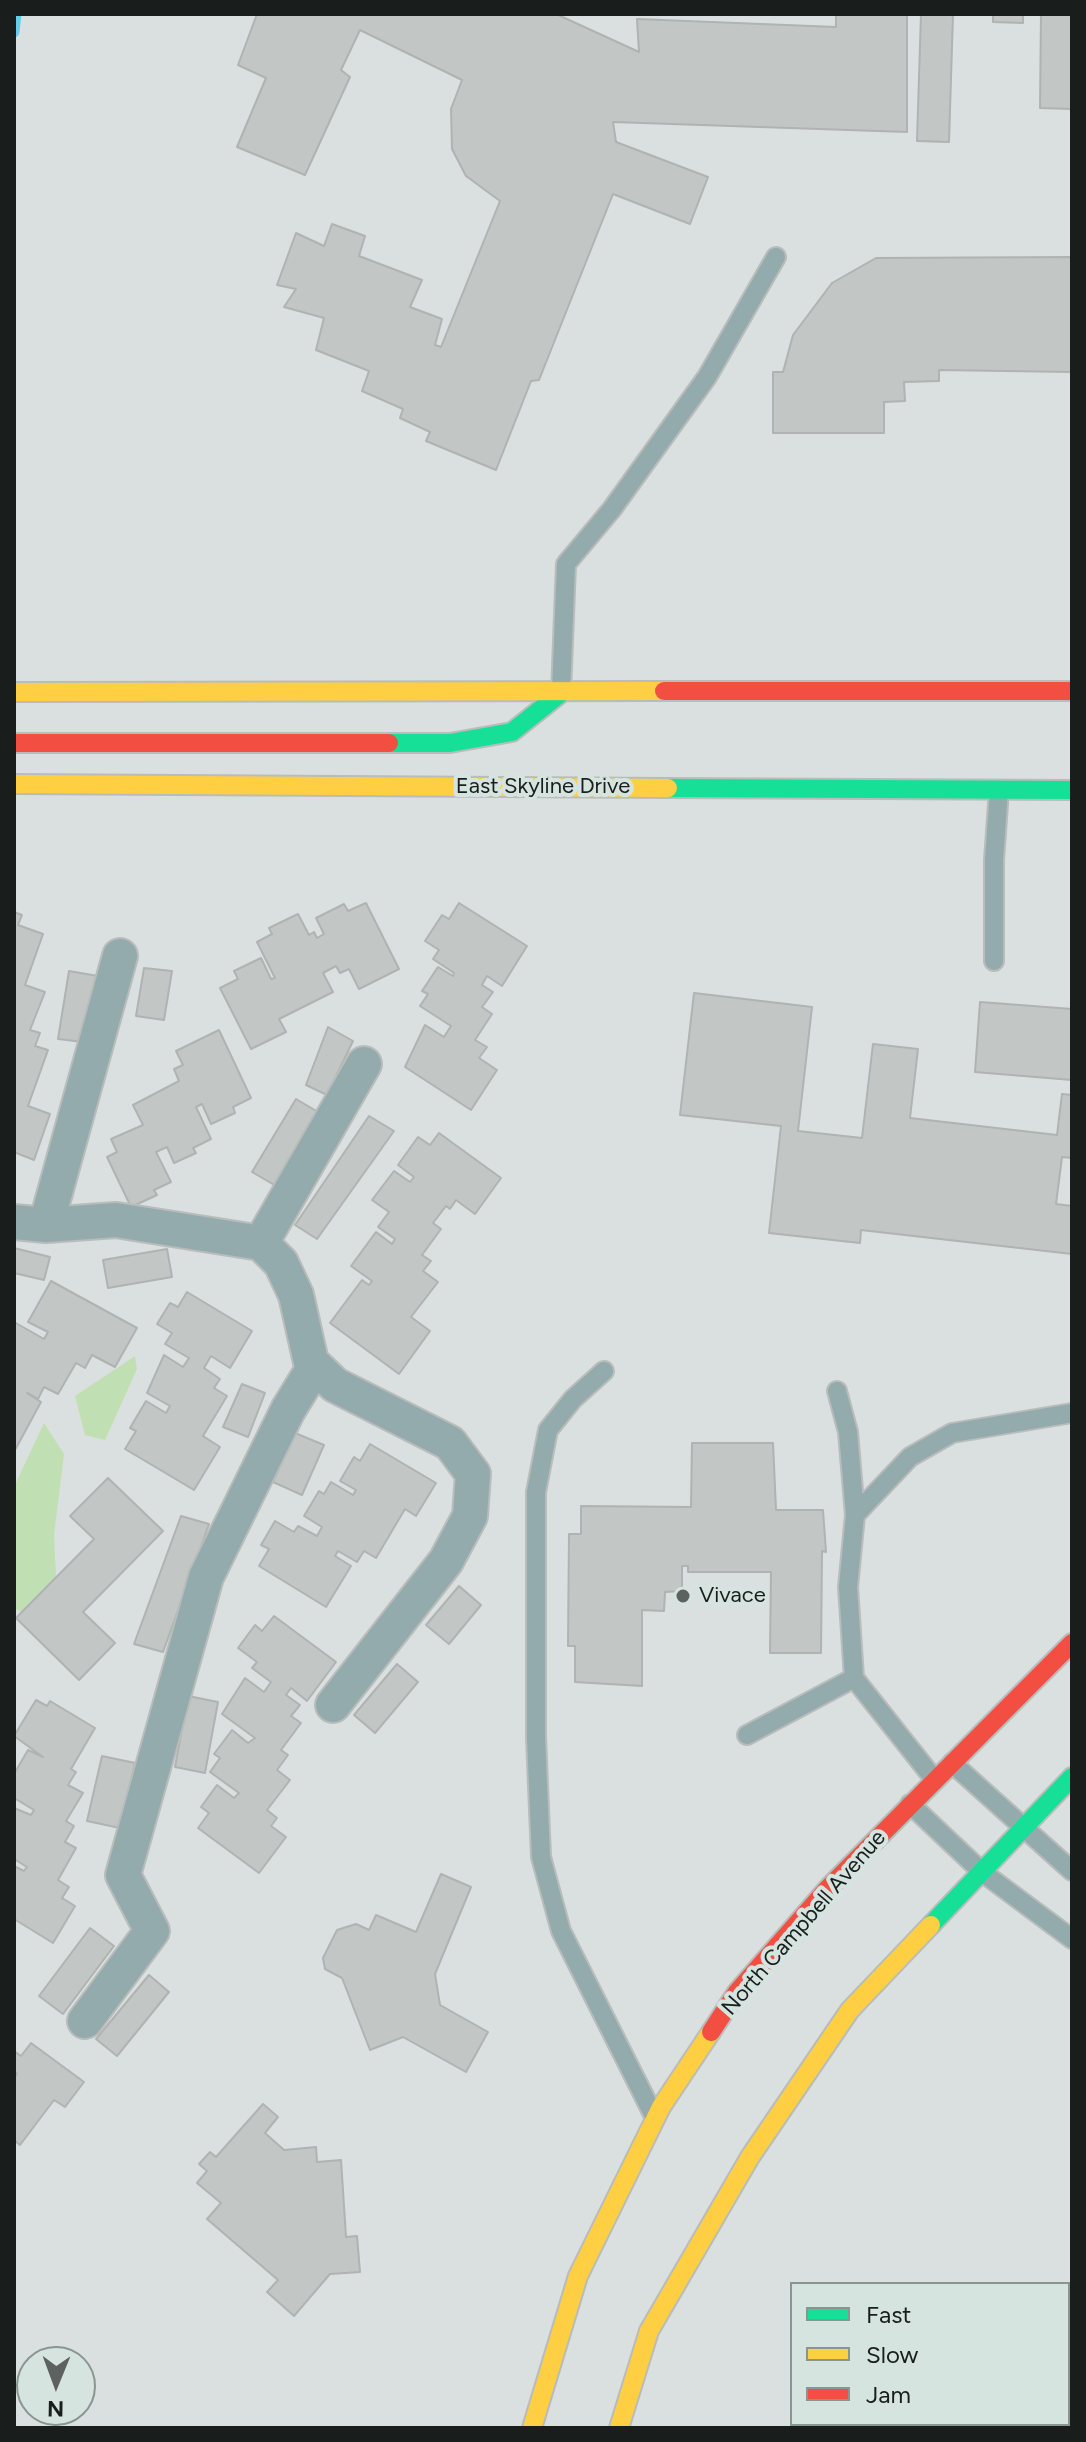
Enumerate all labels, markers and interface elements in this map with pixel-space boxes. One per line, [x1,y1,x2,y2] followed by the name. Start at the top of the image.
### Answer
[456,774,630,800] street label: East Skyline Drive
[699,1583,766,1609] place label: Vivace
[674,1587,692,1605] marker: Vivace
[716,1825,892,2021] street label: North Campbell Avenue
[790,2282,1070,2426] legend
[866,2300,911,2329] text: Fast
[866,2340,918,2369] text: Slow
[16,2346,96,2426] north arrow
[866,2380,911,2409] text: Jam
[47,2395,64,2422] text: N

